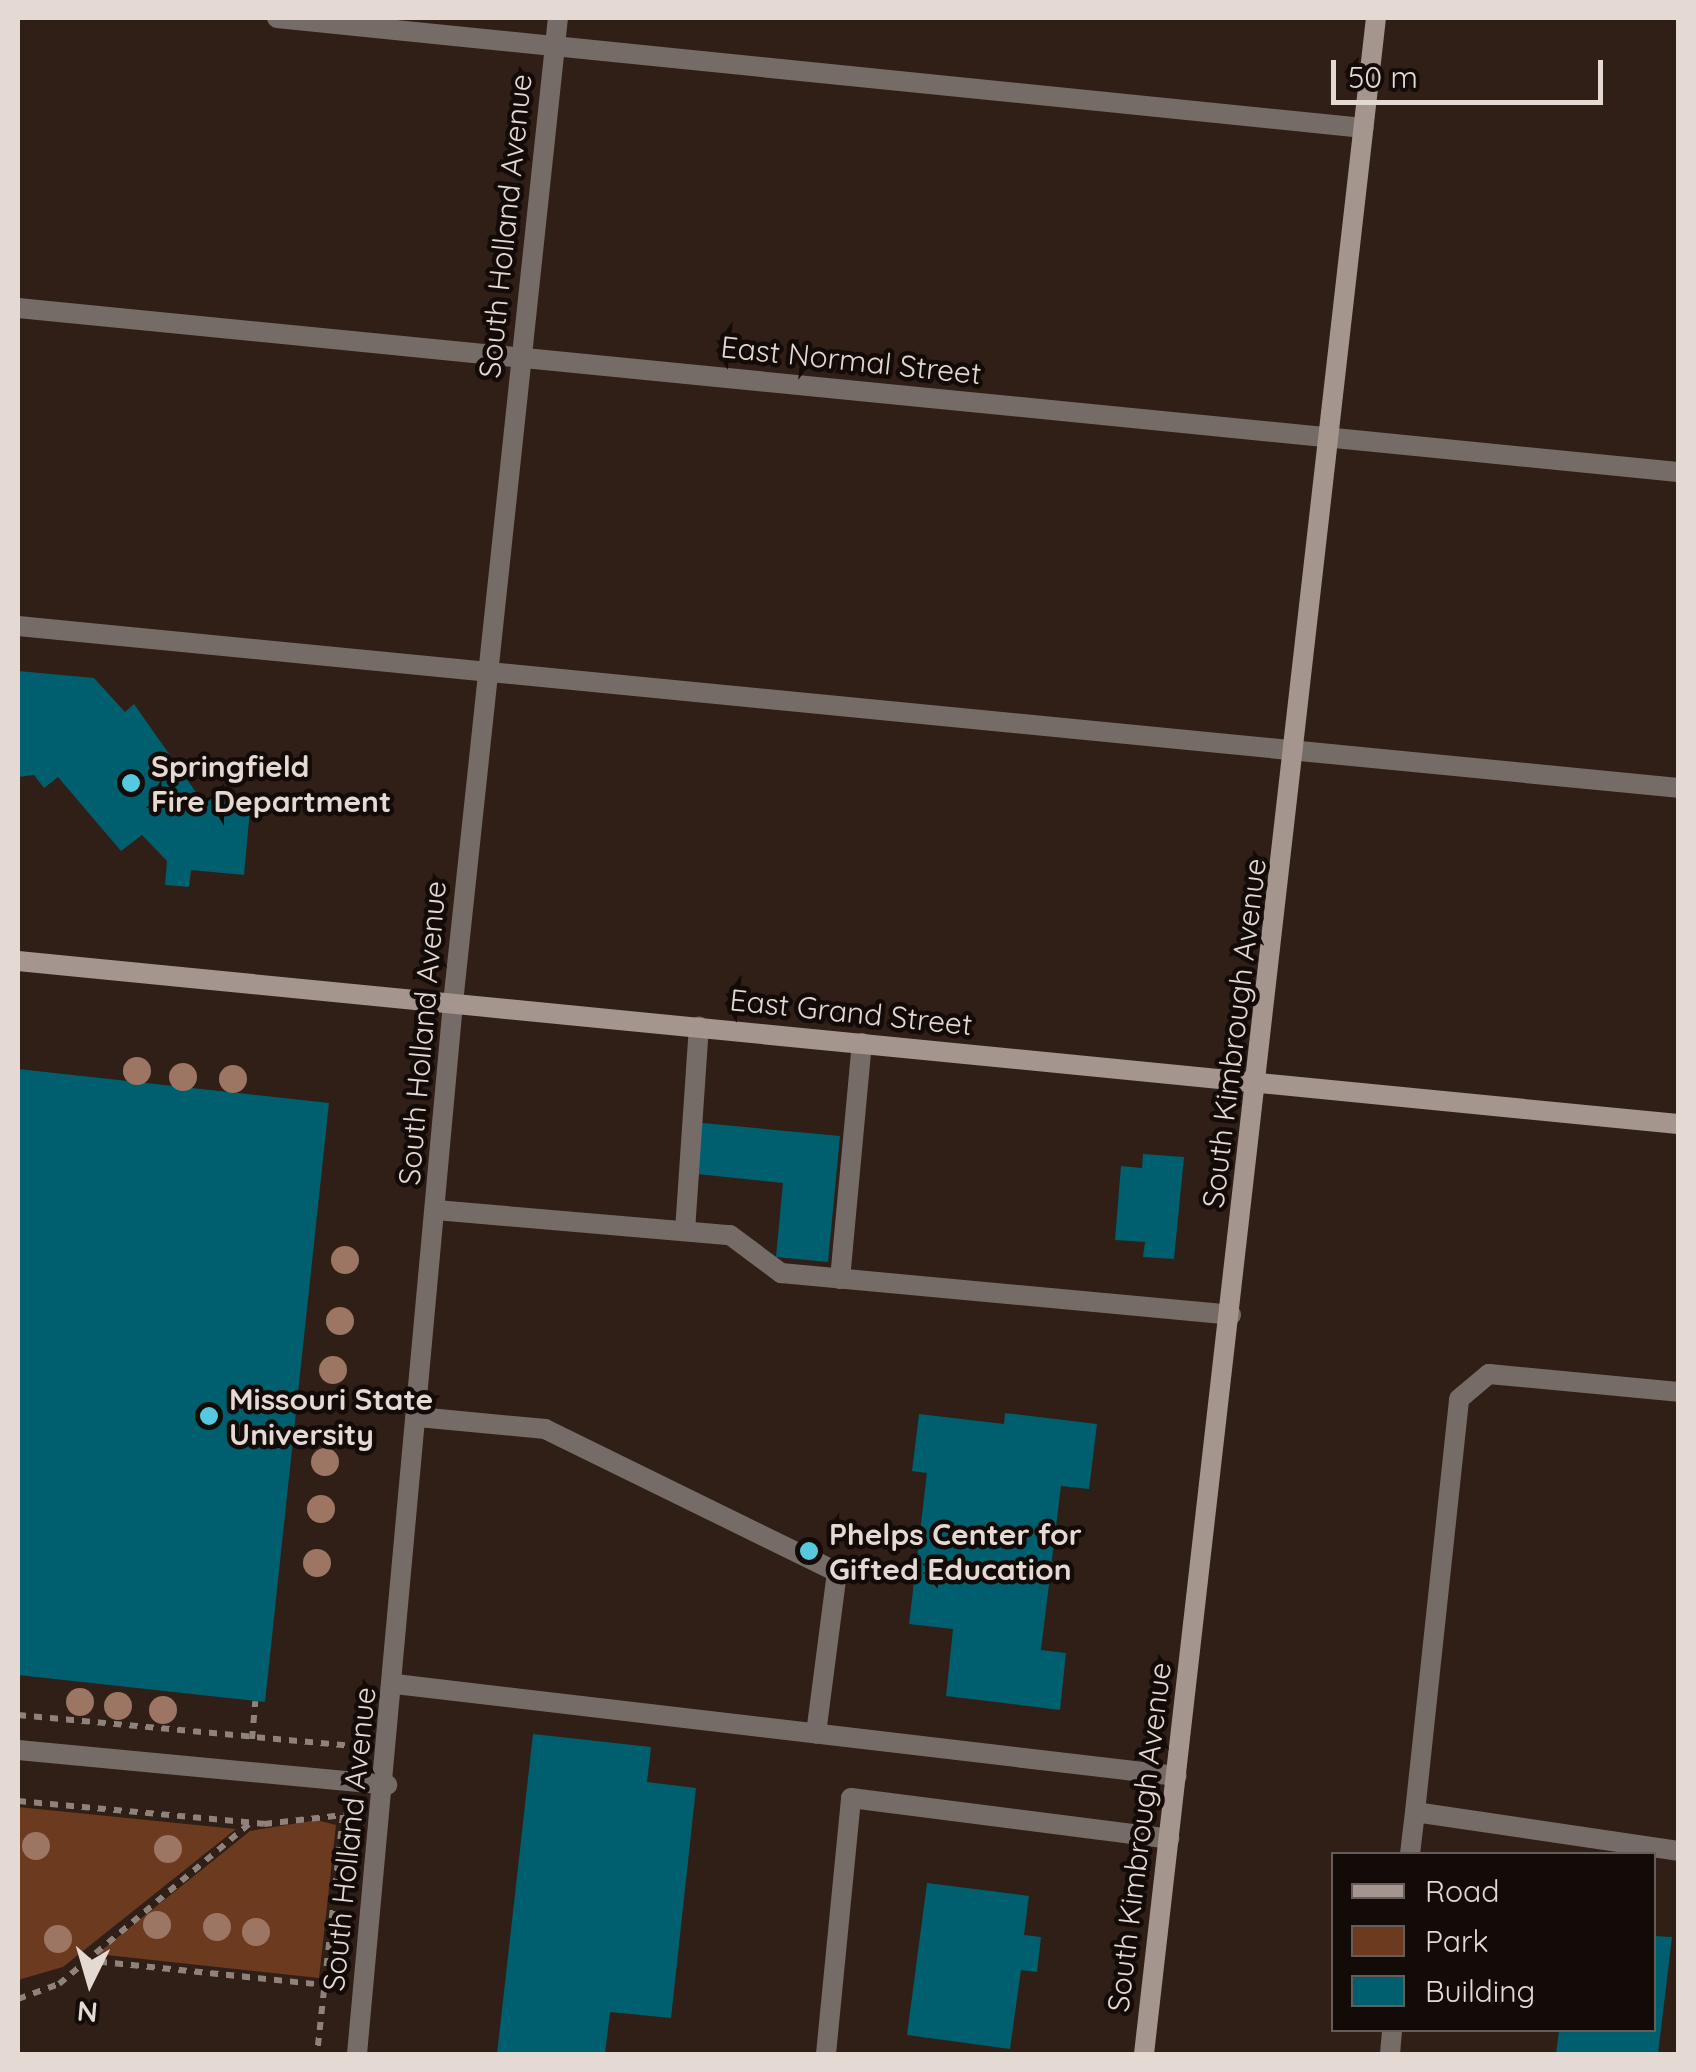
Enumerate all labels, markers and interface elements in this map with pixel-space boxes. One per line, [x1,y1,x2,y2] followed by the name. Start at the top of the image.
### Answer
[1336,40,1608,102] scale bar
[1348,58,1418,96] text: 50 m
[471,72,539,380] street label: South Holland Avenue
[719,328,983,392] street label: East Normal Street
[151,748,391,818] place label: Springfield Fire Department
[120,772,142,794] marker: Springfield Fire Department
[1195,856,1273,1210] street label: South Kimbrough Avenue
[391,879,453,1187] street label: South Holland Avenue
[728,981,974,1043] street label: East Grand Street
[229,1381,433,1452] place label: Missouri State University
[198,1405,220,1427] marker: Missouri State University
[829,1516,1082,1586] place label: Phelps Center for Gifted Education
[798,1540,820,1562] marker: Phelps Center for Gifted Education
[1100,1660,1178,2014] street label: South Kimbrough Avenue
[315,1685,383,1993] street label: South Holland Avenue
[1331,1852,1656,2032] legend
[1425,1872,1499,1910] text: Road
[1425,1922,1489,1960] text: Park
[40,1932,140,2032] north arrow
[1425,1972,1535,2010] text: Building
[76,1994,99,2031] text: N

